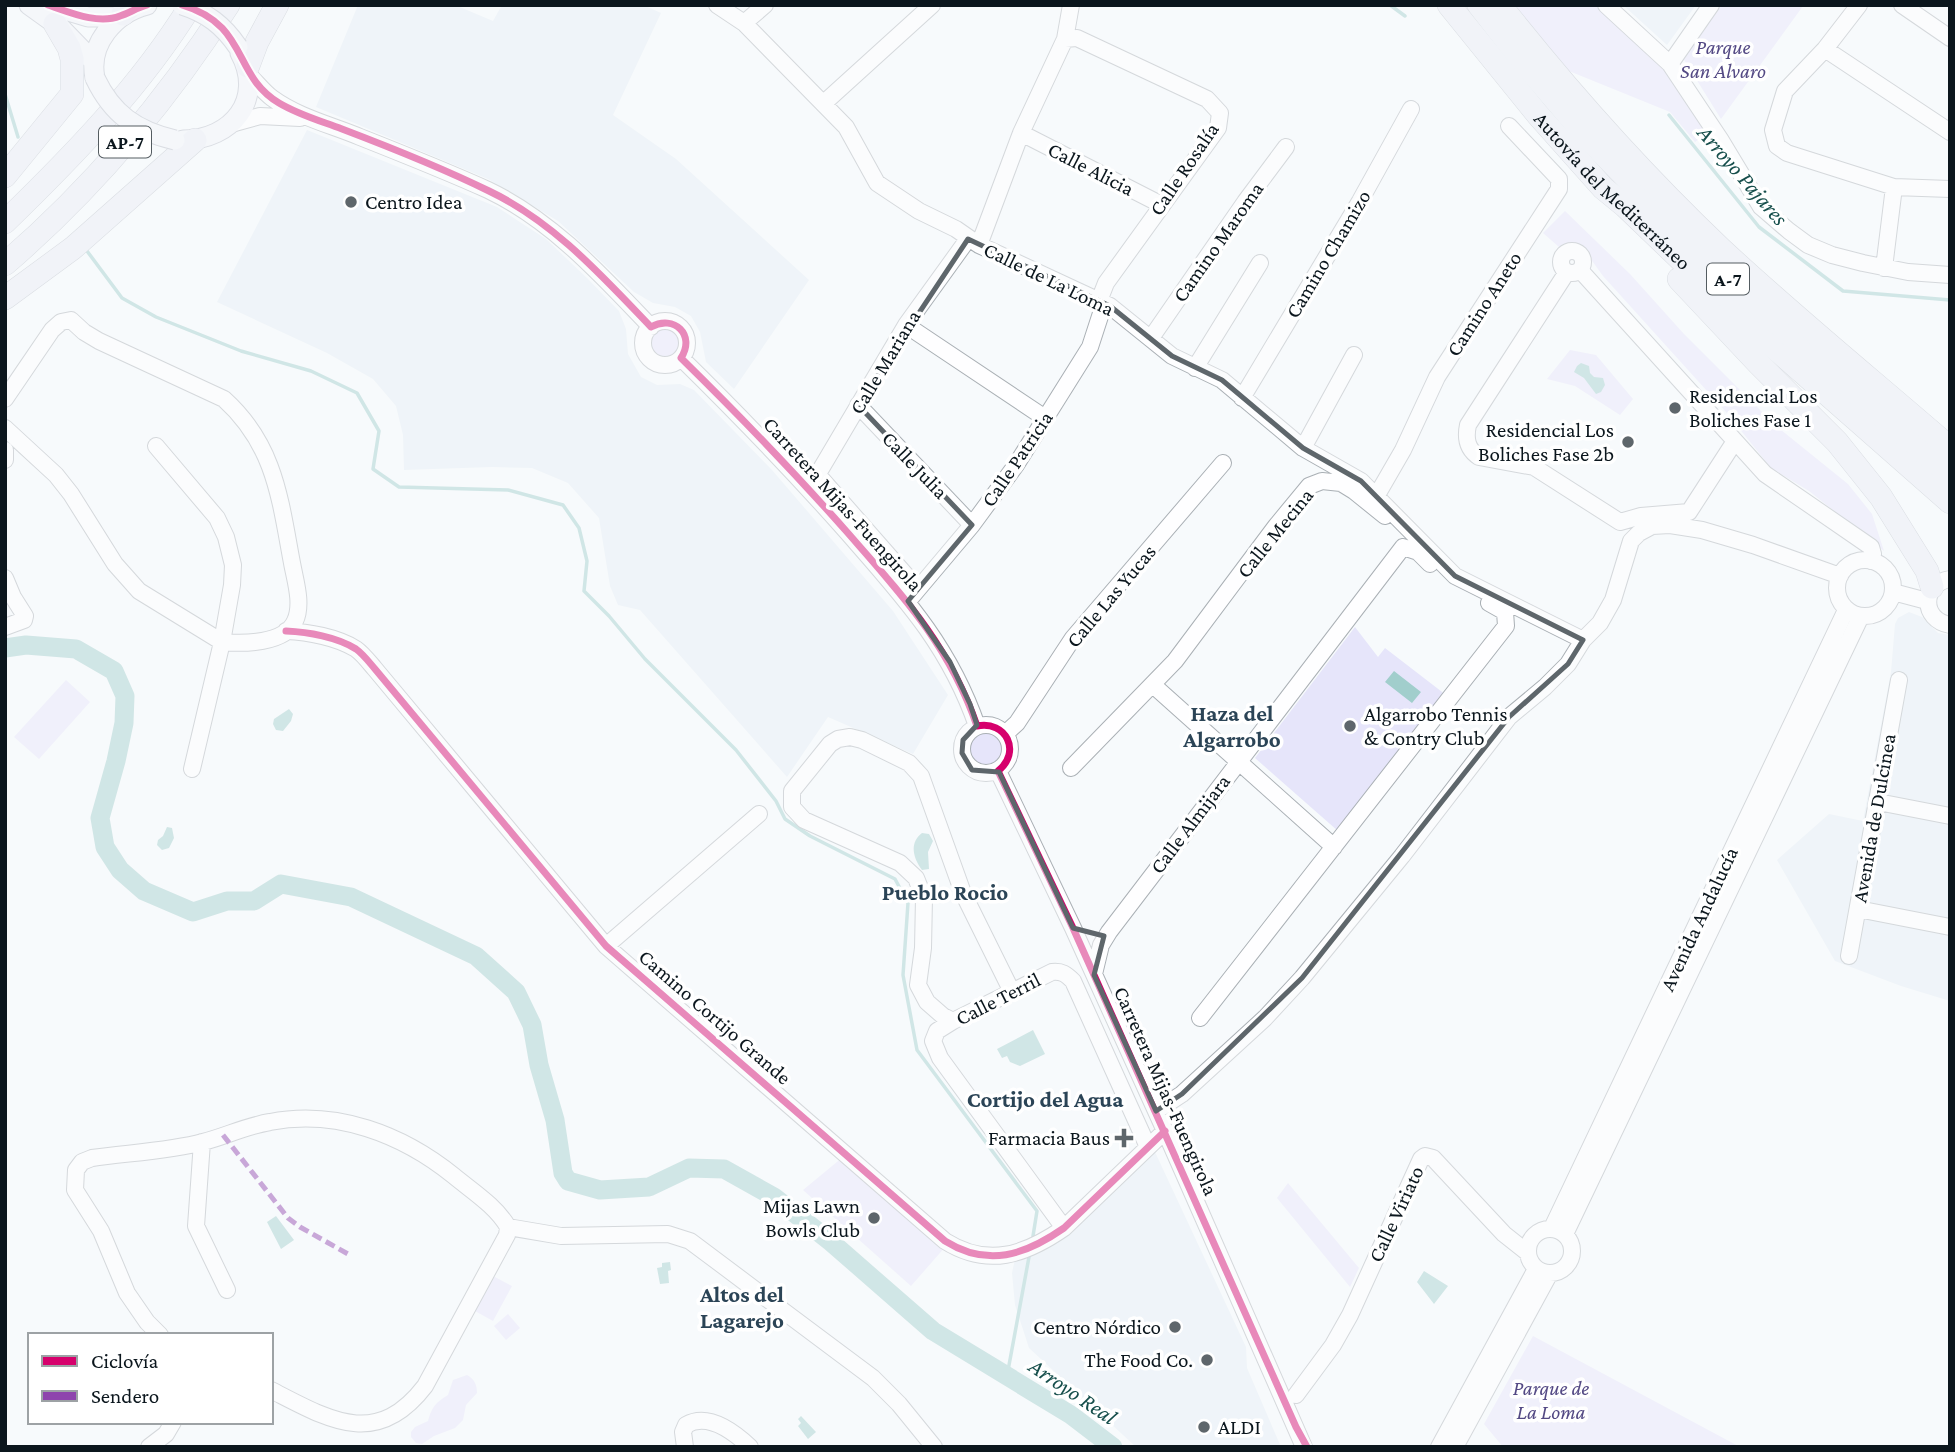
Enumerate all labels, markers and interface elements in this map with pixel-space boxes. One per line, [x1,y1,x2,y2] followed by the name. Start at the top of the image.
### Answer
[1680,35,1766,83] park label: Parque San Alvaro
[1529,107,1696,275] street label: Autovía del Mediterráneo
[1144,118,1224,220] street label: Calle Rosalía
[1691,119,1794,232] water label: Arroyo Pajares
[99,126,151,158] road number: AP-7
[1044,137,1138,201] street label: Calle Alicia
[1168,177,1268,307] street label: Camino Maroma
[1280,186,1376,322] street label: Camino Chamizo
[365,190,463,214] place label: Centro Idea
[343,194,359,210] marker: Centro Idea
[980,237,1118,321] street label: Calle de La Loma
[1441,247,1527,361] street label: Camino Aneto
[1707,264,1749,294] road number: A-7
[845,305,926,418] street label: Calle Mariana
[1689,384,1817,432] place label: Residencial Los Boliches Fase 1
[1667,400,1683,416] marker: Residencial Los Boliches Fase 1
[976,406,1058,511] street label: Calle Patricia
[758,412,928,596] street label: Carretera Mijas-Fuengirola
[1478,418,1614,466] place label: Residencial Los Boliches Fase 2b
[877,426,953,504] street label: Calle Julia
[1620,434,1636,450] marker: Residencial Los Boliches Fase 2b
[1232,483,1319,583] street label: Calle Mecina
[1061,540,1161,652] street label: Calle Las Yucas
[1182,700,1281,752] district label: Haza del Algarrobo
[1364,702,1507,750] place label: Algarrobo Tennis & Contry Club
[1342,718,1358,734] marker: Algarrobo Tennis & Contry Club
[1847,731,1901,904] street label: Avenida de Dulcinea
[1145,770,1235,878] street label: Calle Almijara
[1655,843,1743,995] street label: Avenida Andalucía
[882,879,1008,905] district label: Pueblo Rocio
[634,944,796,1090] street label: Camino Cortijo Grande
[952,967,1044,1031] street label: Calle Terril
[1109,983,1223,1199] street label: Carretera Mijas-Fuengirola
[967,1086,1124,1112] district label: Cortijo del Agua
[988,1126,1110,1150] place label: Farmacia Baus
[1116,1130,1132,1146] marker: Farmacia Baus
[1363,1162,1429,1266] street label: Calle Viriato
[763,1194,860,1242] place label: Mijas Lawn Bowls Club
[866,1210,882,1226] marker: Mijas Lawn Bowls Club
[699,1281,784,1333] district label: Altos del Lagarejo
[1033,1315,1161,1339] place label: Centro Nórdico
[1167,1319,1183,1335] marker: Centro Nórdico
[28,1333,273,1424] legend
[1084,1348,1193,1372] place label: The Food Co.
[91,1349,159,1373] text: Ciclovía
[1024,1352,1122,1430] water label: Arroyo Real
[1199,1352,1215,1368] marker: The Food Co.
[1513,1376,1589,1424] park label: Parque de La Loma
[91,1384,159,1408] text: Sendero
[1218,1415,1261,1439] place label: ALDI
[1196,1419,1212,1435] marker: ALDI

